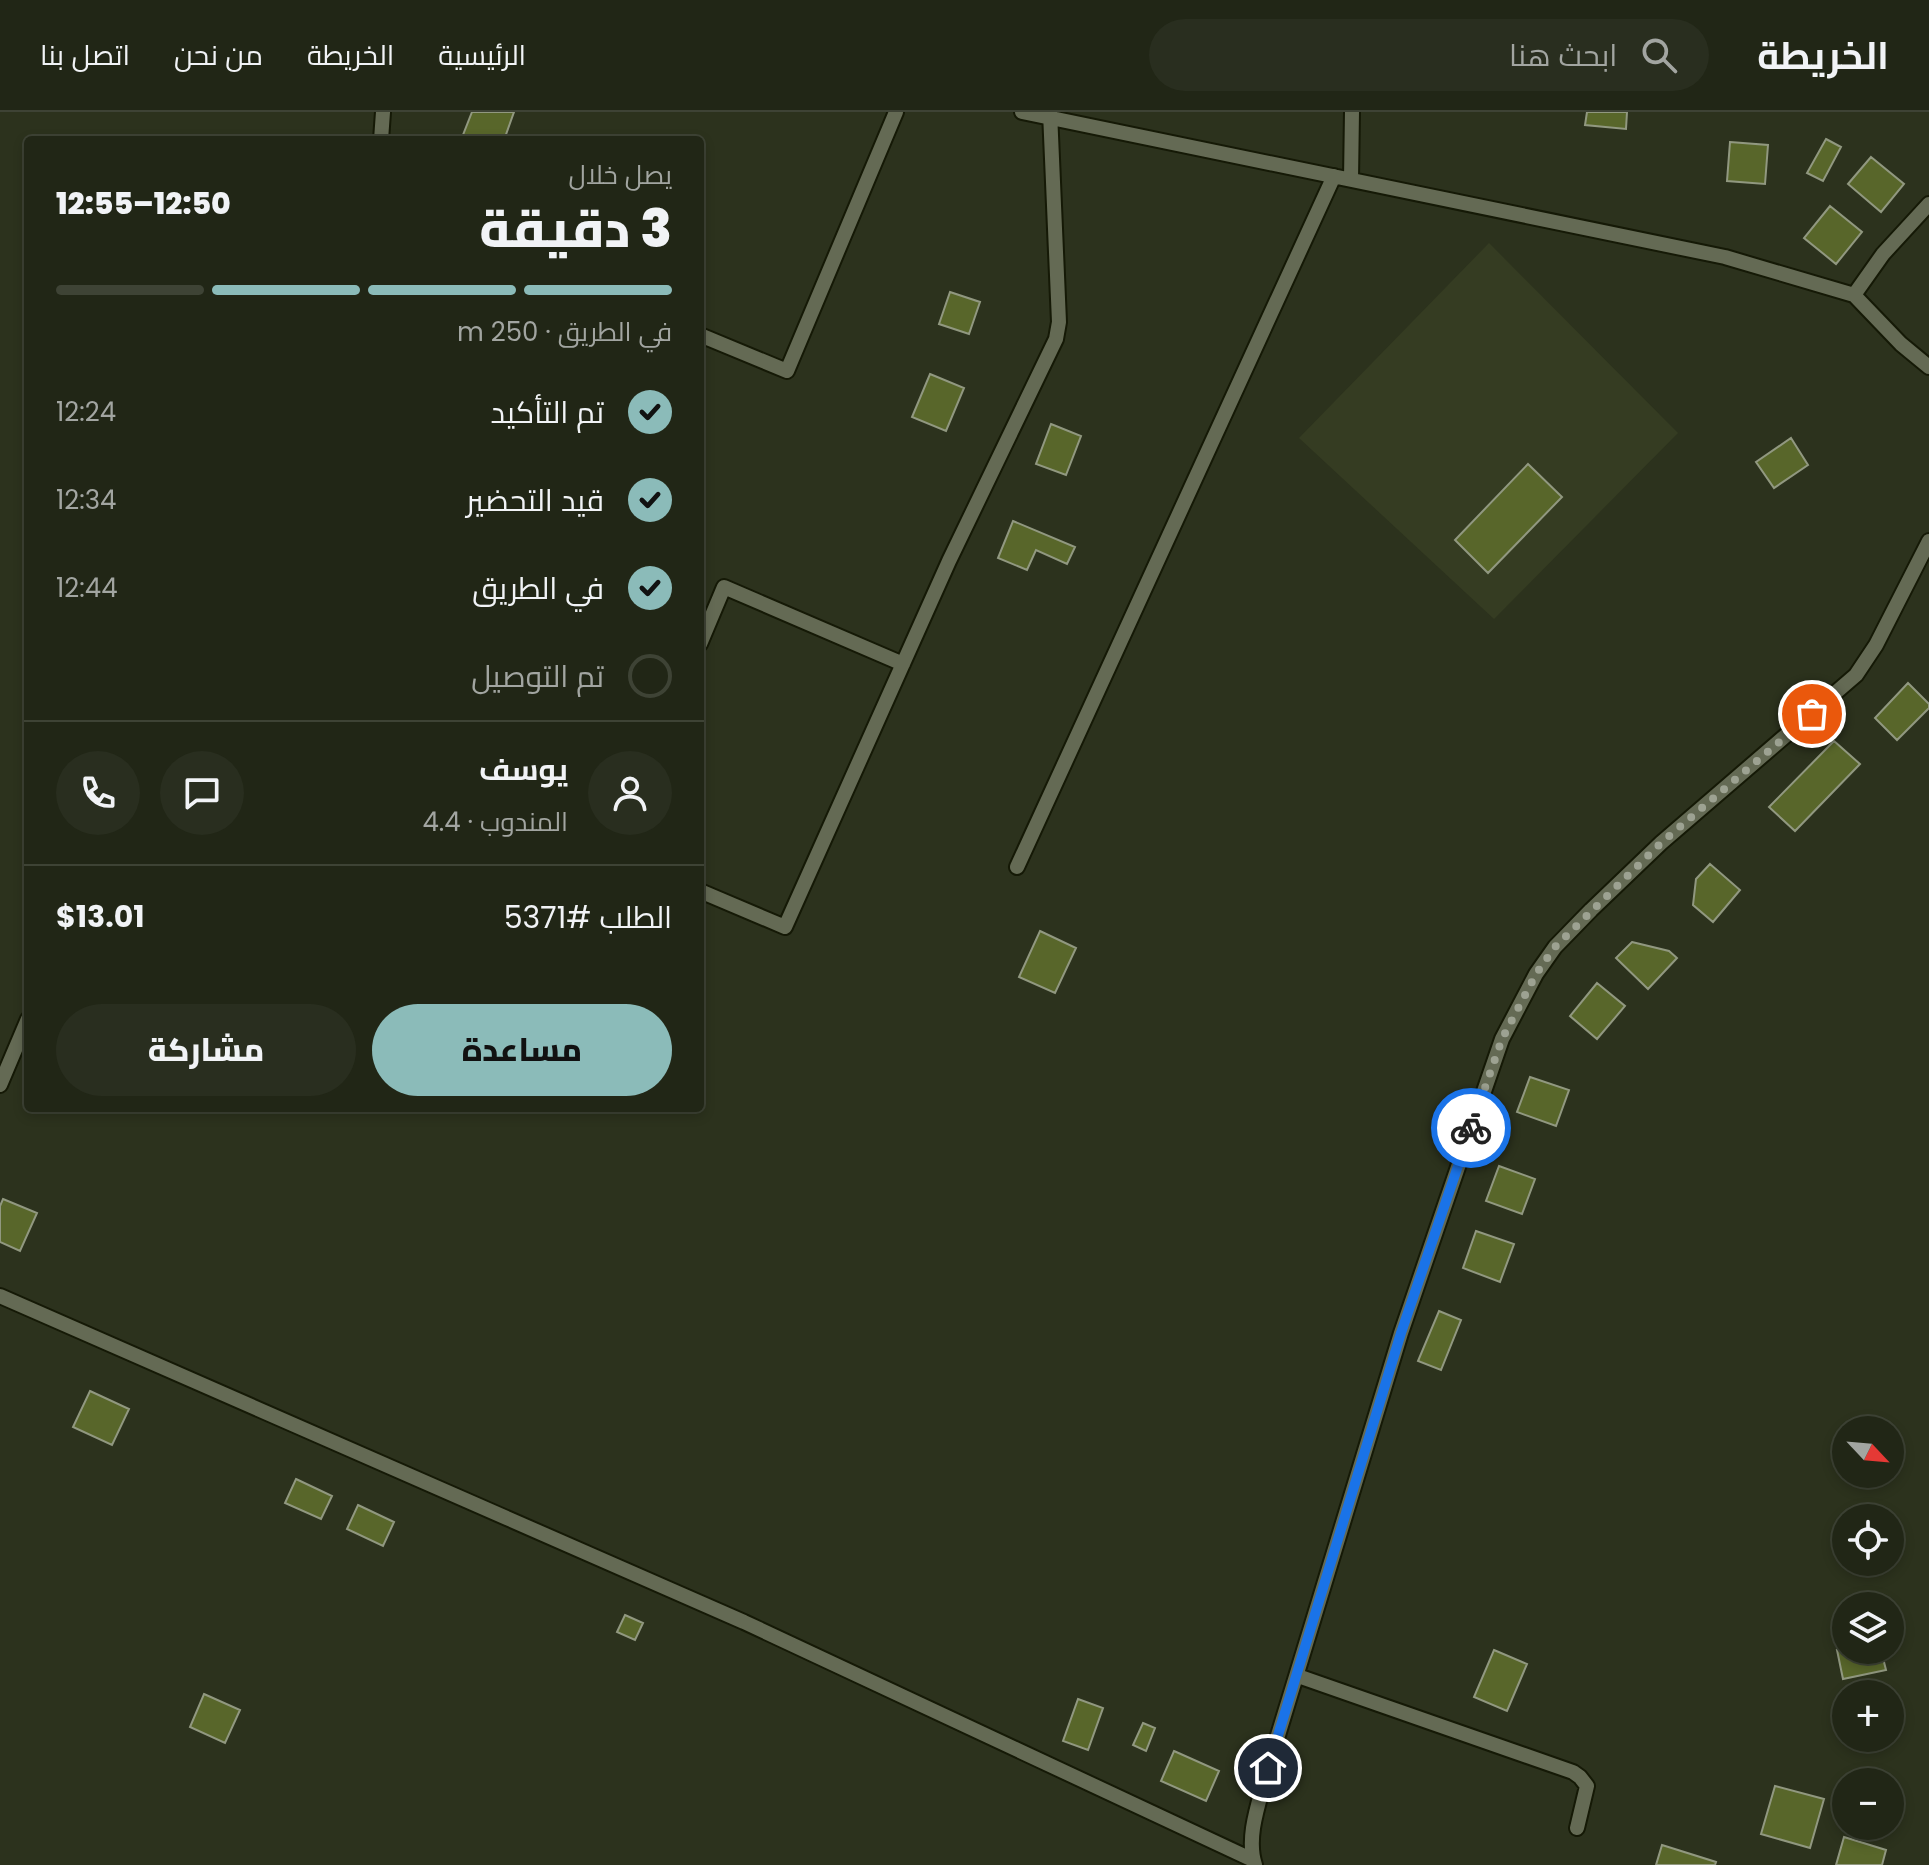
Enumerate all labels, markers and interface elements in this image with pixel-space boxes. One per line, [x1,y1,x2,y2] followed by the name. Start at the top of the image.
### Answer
[1149,19,1709,91] search box
[1757,29,1889,82] text: الخريطة
[1637,33,1681,77] icon: search
[1509,34,1617,77] text: ابحث هنا
[40,36,130,75] text: اتصل بنا
[174,36,263,75] text: من نحن
[307,36,394,75] text: الخريطة
[438,36,526,75] text: الرئيسية
[569,157,672,193] text: يصل خلال
[56,182,231,225] text: 12:50–12:55
[479,192,672,265] text: 3 دقيقة
[457,314,672,350] text: في الطريق · 250 m
[628,390,672,434] icon: check
[491,391,604,434] text: تم التأكيد
[56,394,116,430] text: 12:24
[628,478,672,522] icon: check
[466,479,604,522] text: قيد التحضير
[56,482,116,518] text: 12:34
[628,566,672,610] icon: check
[472,567,604,610] text: في الطريق
[56,570,118,606] text: 12:44
[471,655,604,698] text: تم التوصيل
[1778,680,1846,748] pin
[1790,692,1834,736] icon: bag
[479,748,568,791] text: يوسف
[56,751,140,835] button: phone
[160,751,244,835] button: chat
[588,751,672,835] button: person
[422,804,568,840] text: المندوب · 4.4
[56,895,144,938] text: $13.01
[504,896,672,939] text: الطلب #5371
[56,1004,356,1096] button: مشاركة
[372,1004,672,1096] button: مساعدة
[1431,1088,1511,1168] courier
[1449,1106,1493,1150] icon: bike
[1832,1416,1904,1488] north arrow
[1832,1416,1904,1840] map controls
[1832,1504,1904,1576] button: locate
[1832,1592,1904,1664] button: layers
[1832,1680,1904,1752] button: +
[1234,1734,1302,1802] pin
[1246,1746,1290,1790] icon: home
[1832,1768,1904,1840] button: −

